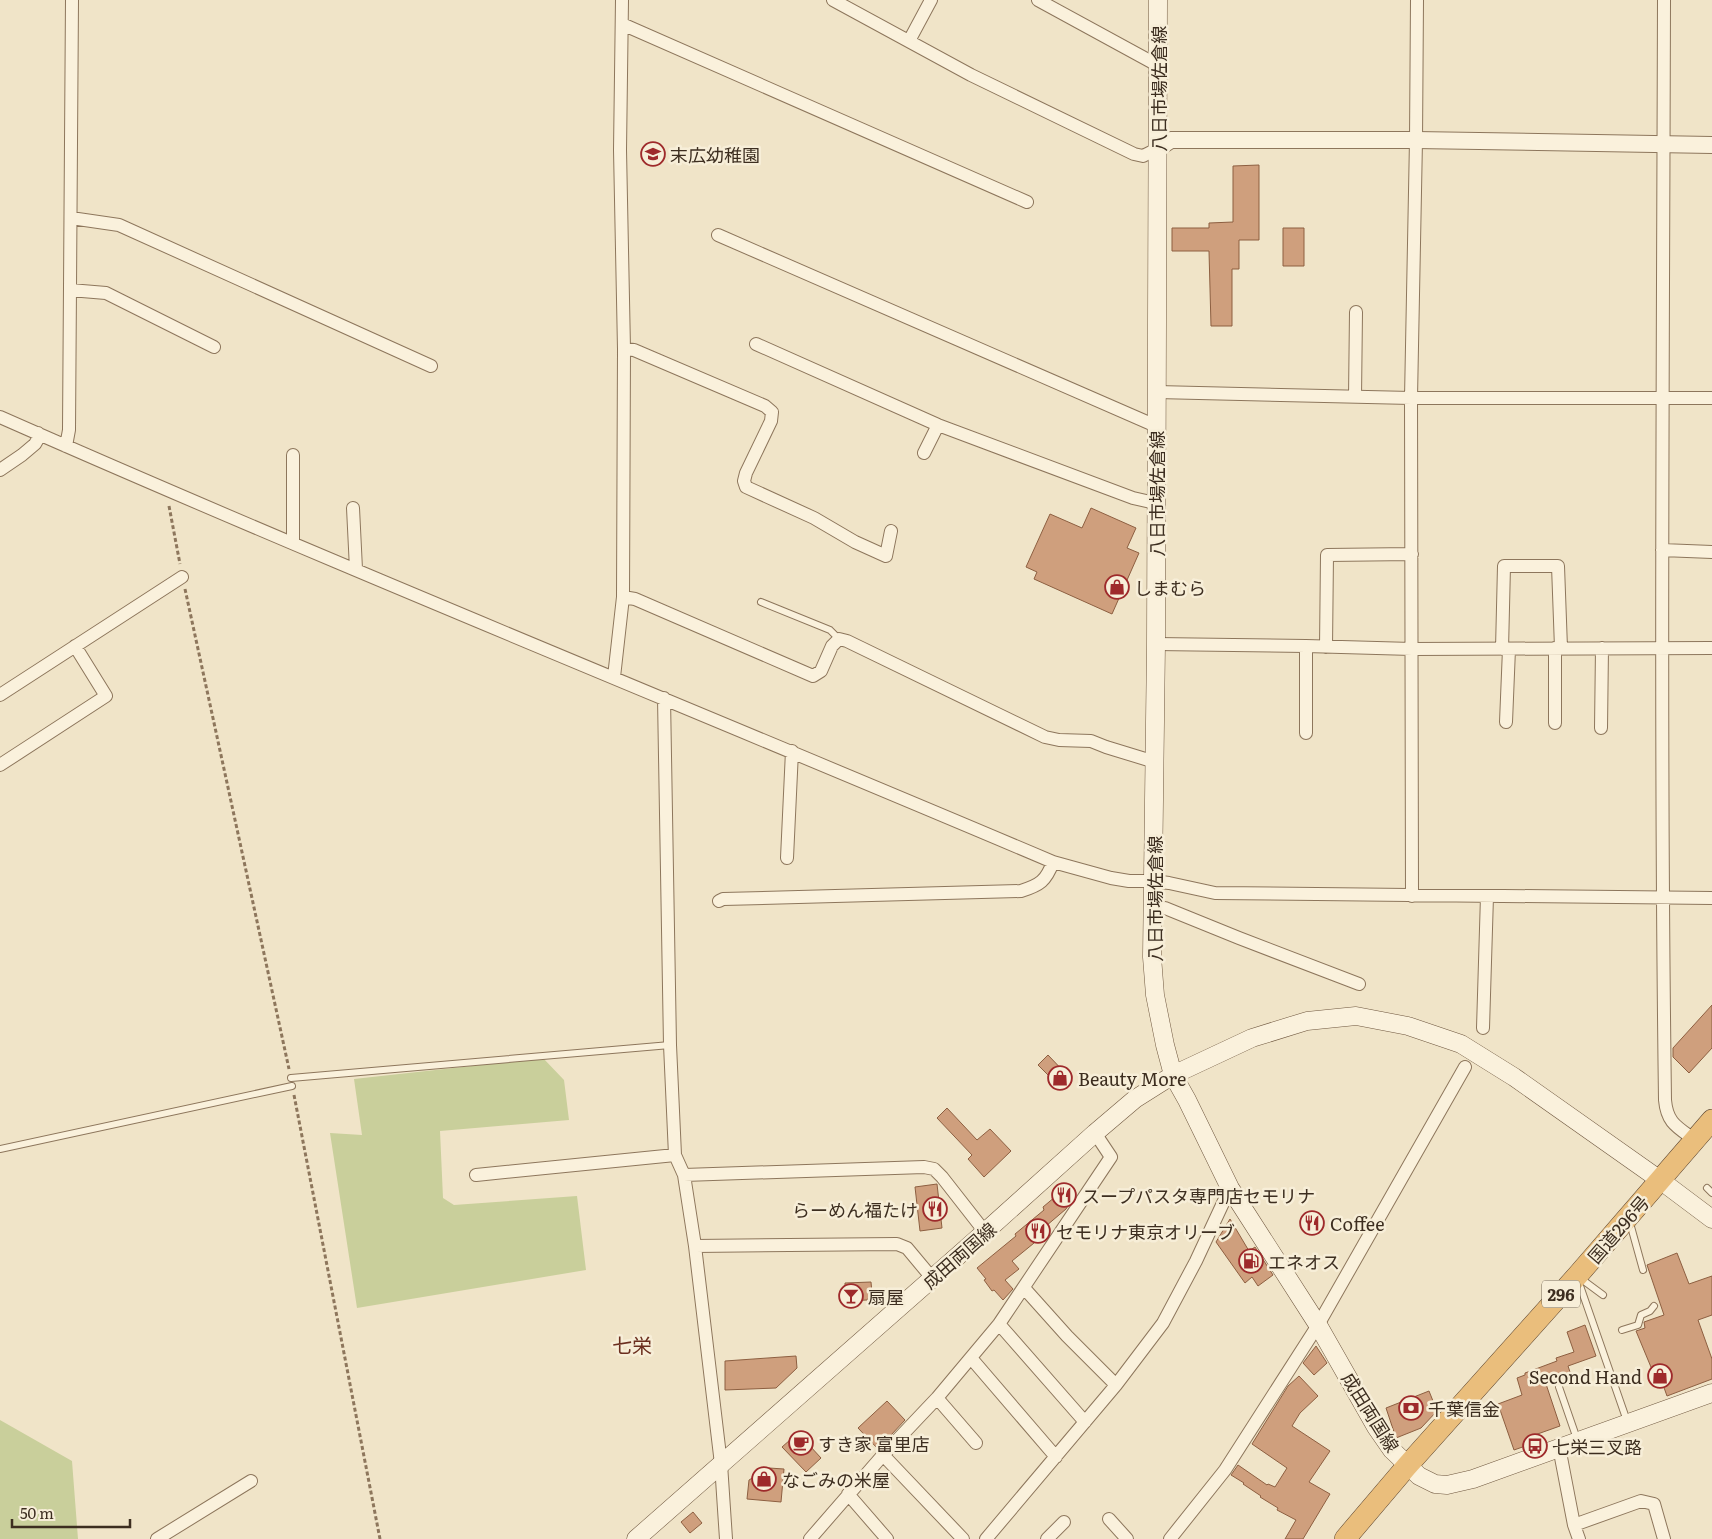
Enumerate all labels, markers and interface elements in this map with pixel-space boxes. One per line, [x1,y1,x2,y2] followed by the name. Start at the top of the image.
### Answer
[1145,26,1172,152] street label: 八日市場佐倉線
[640,141,666,167] school or university icon: 末広幼稚園
[670,141,760,168] place label: 末広幼稚園
[1143,431,1170,557] street label: 八日市場佐倉線
[1104,574,1130,600] shop icon: しまむら
[1134,574,1206,601] place label: しまむら
[1141,836,1168,962] street label: 八日市場佐倉線
[1047,1065,1073,1091] shop icon: Beauty More
[1078,1065,1186,1092] place label: Beauty More
[1051,1182,1077,1208] restaurant icon: スープパスタ専門店セモリナ
[1082,1182,1315,1209] place label: スープパスタ専門店セモリナ
[1581,1189,1655,1269] street label: 国道296号
[792,1196,918,1223] place label: らーめん福たけ
[922,1196,948,1222] restaurant icon: らーめん福たけ
[1299,1210,1325,1236] restaurant icon: Coffee
[1330,1210,1385,1237] place label: Coffee
[916,1215,1002,1295] street label: 成田両国線
[1025,1218,1051,1244] restaurant icon: セモリナ東京オリーブ
[1056,1218,1235,1245] place label: セモリナ東京オリーブ
[1238,1248,1264,1274] fuel station icon: エネオス
[1268,1248,1340,1275] place label: エネオス
[1542,1280,1580,1308] road number: 296
[838,1283,864,1309] bar icon: 扇屋
[868,1283,904,1310] place label: 扇屋
[612,1329,652,1359] district label: 七栄
[1529,1363,1642,1390] place label: Second Hand
[1647,1363,1673,1389] shop icon: Second Hand
[1336,1367,1406,1457] street label: 成田両国線
[1398,1395,1424,1421] bank icon: 千葉信金
[1428,1395,1500,1422] place label: 千葉信金
[788,1430,814,1456] cafe icon: すき家 富里店
[818,1430,930,1457] place label: すき家 富里店
[1522,1433,1548,1459] bus stop icon: 七栄三叉路
[1552,1433,1642,1460] place label: 七栄三叉路
[751,1466,777,1492] shop icon: なごみの米屋
[782,1466,890,1493] place label: なごみの米屋
[12,1496,130,1528] scale bar
[20,1501,54,1524] text: 50 m

